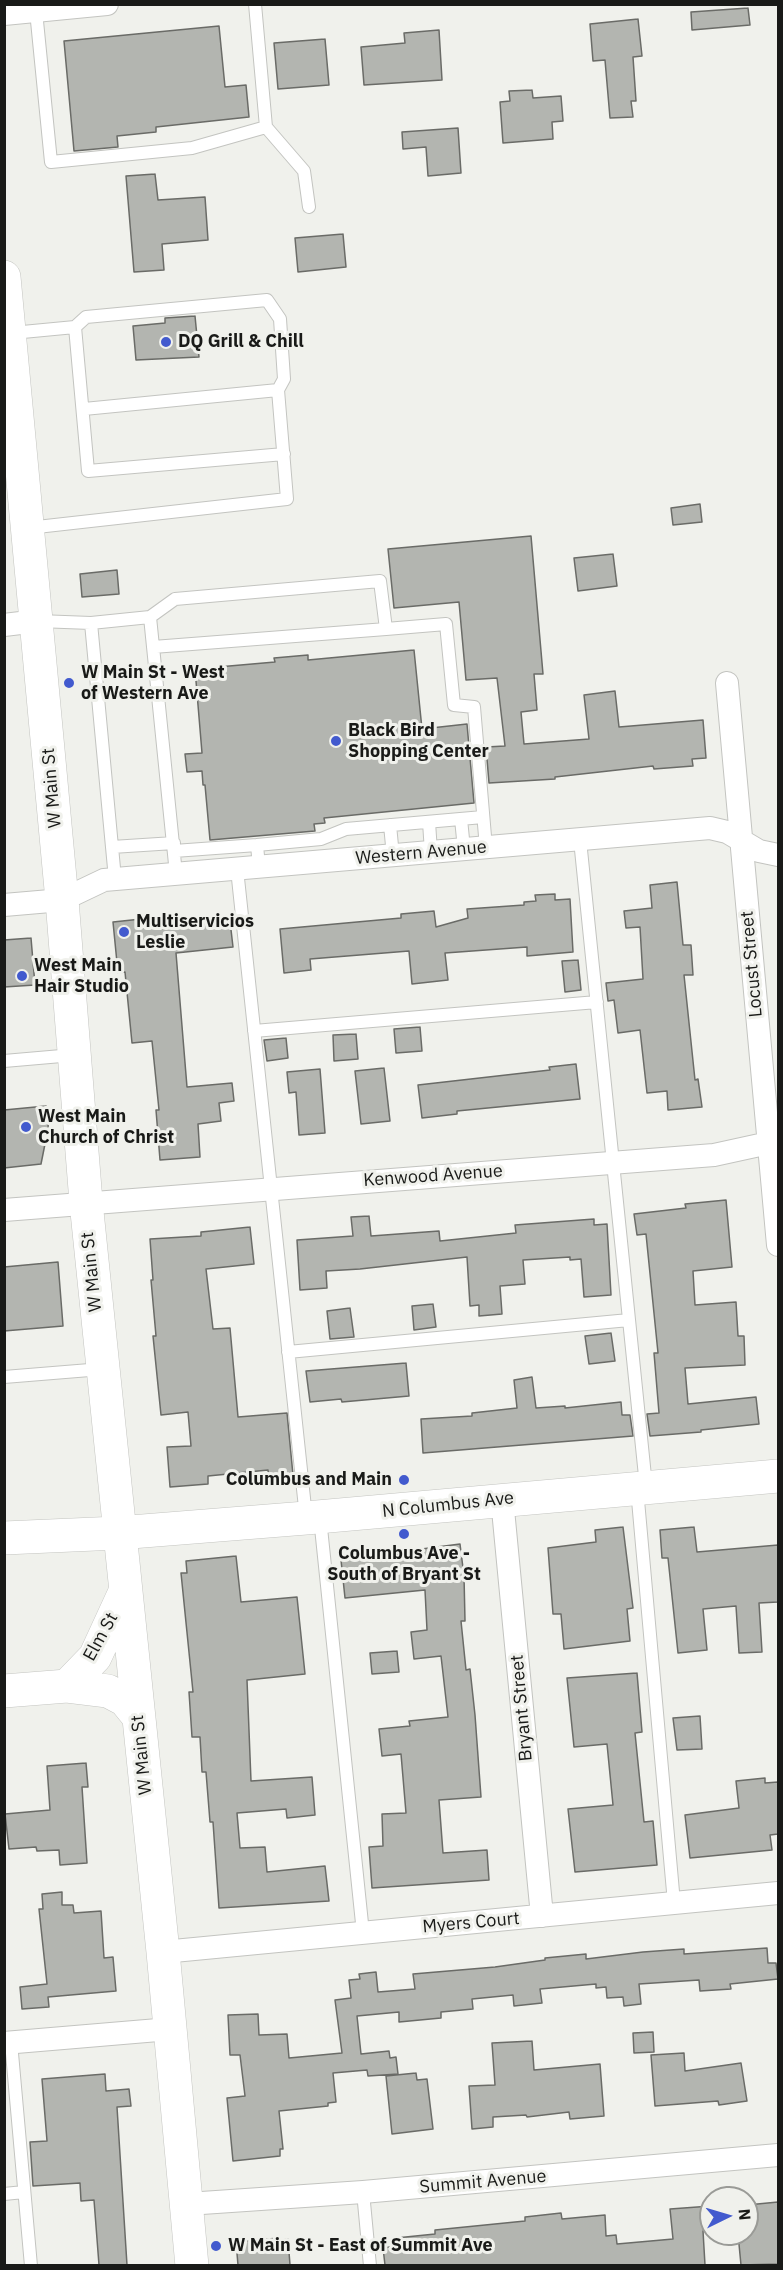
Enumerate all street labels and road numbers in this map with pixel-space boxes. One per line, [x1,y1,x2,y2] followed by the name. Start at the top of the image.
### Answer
[38,747,66,829] street label: W Main St
[355,837,487,869] street label: Western Avenue
[737,910,767,1018] street label: Locust Street
[363,1160,503,1192] street label: Kenwood Avenue
[77,1231,107,1313] street label: W Main St
[381,1487,515,1523] street label: N Columbus Ave
[79,1609,123,1665] street label: Elm St
[507,1654,537,1762] street label: Bryant Street
[127,1714,157,1796] street label: W Main St
[422,1908,520,1938] street label: Myers Court
[419,2166,547,2198] street label: Summit Avenue

